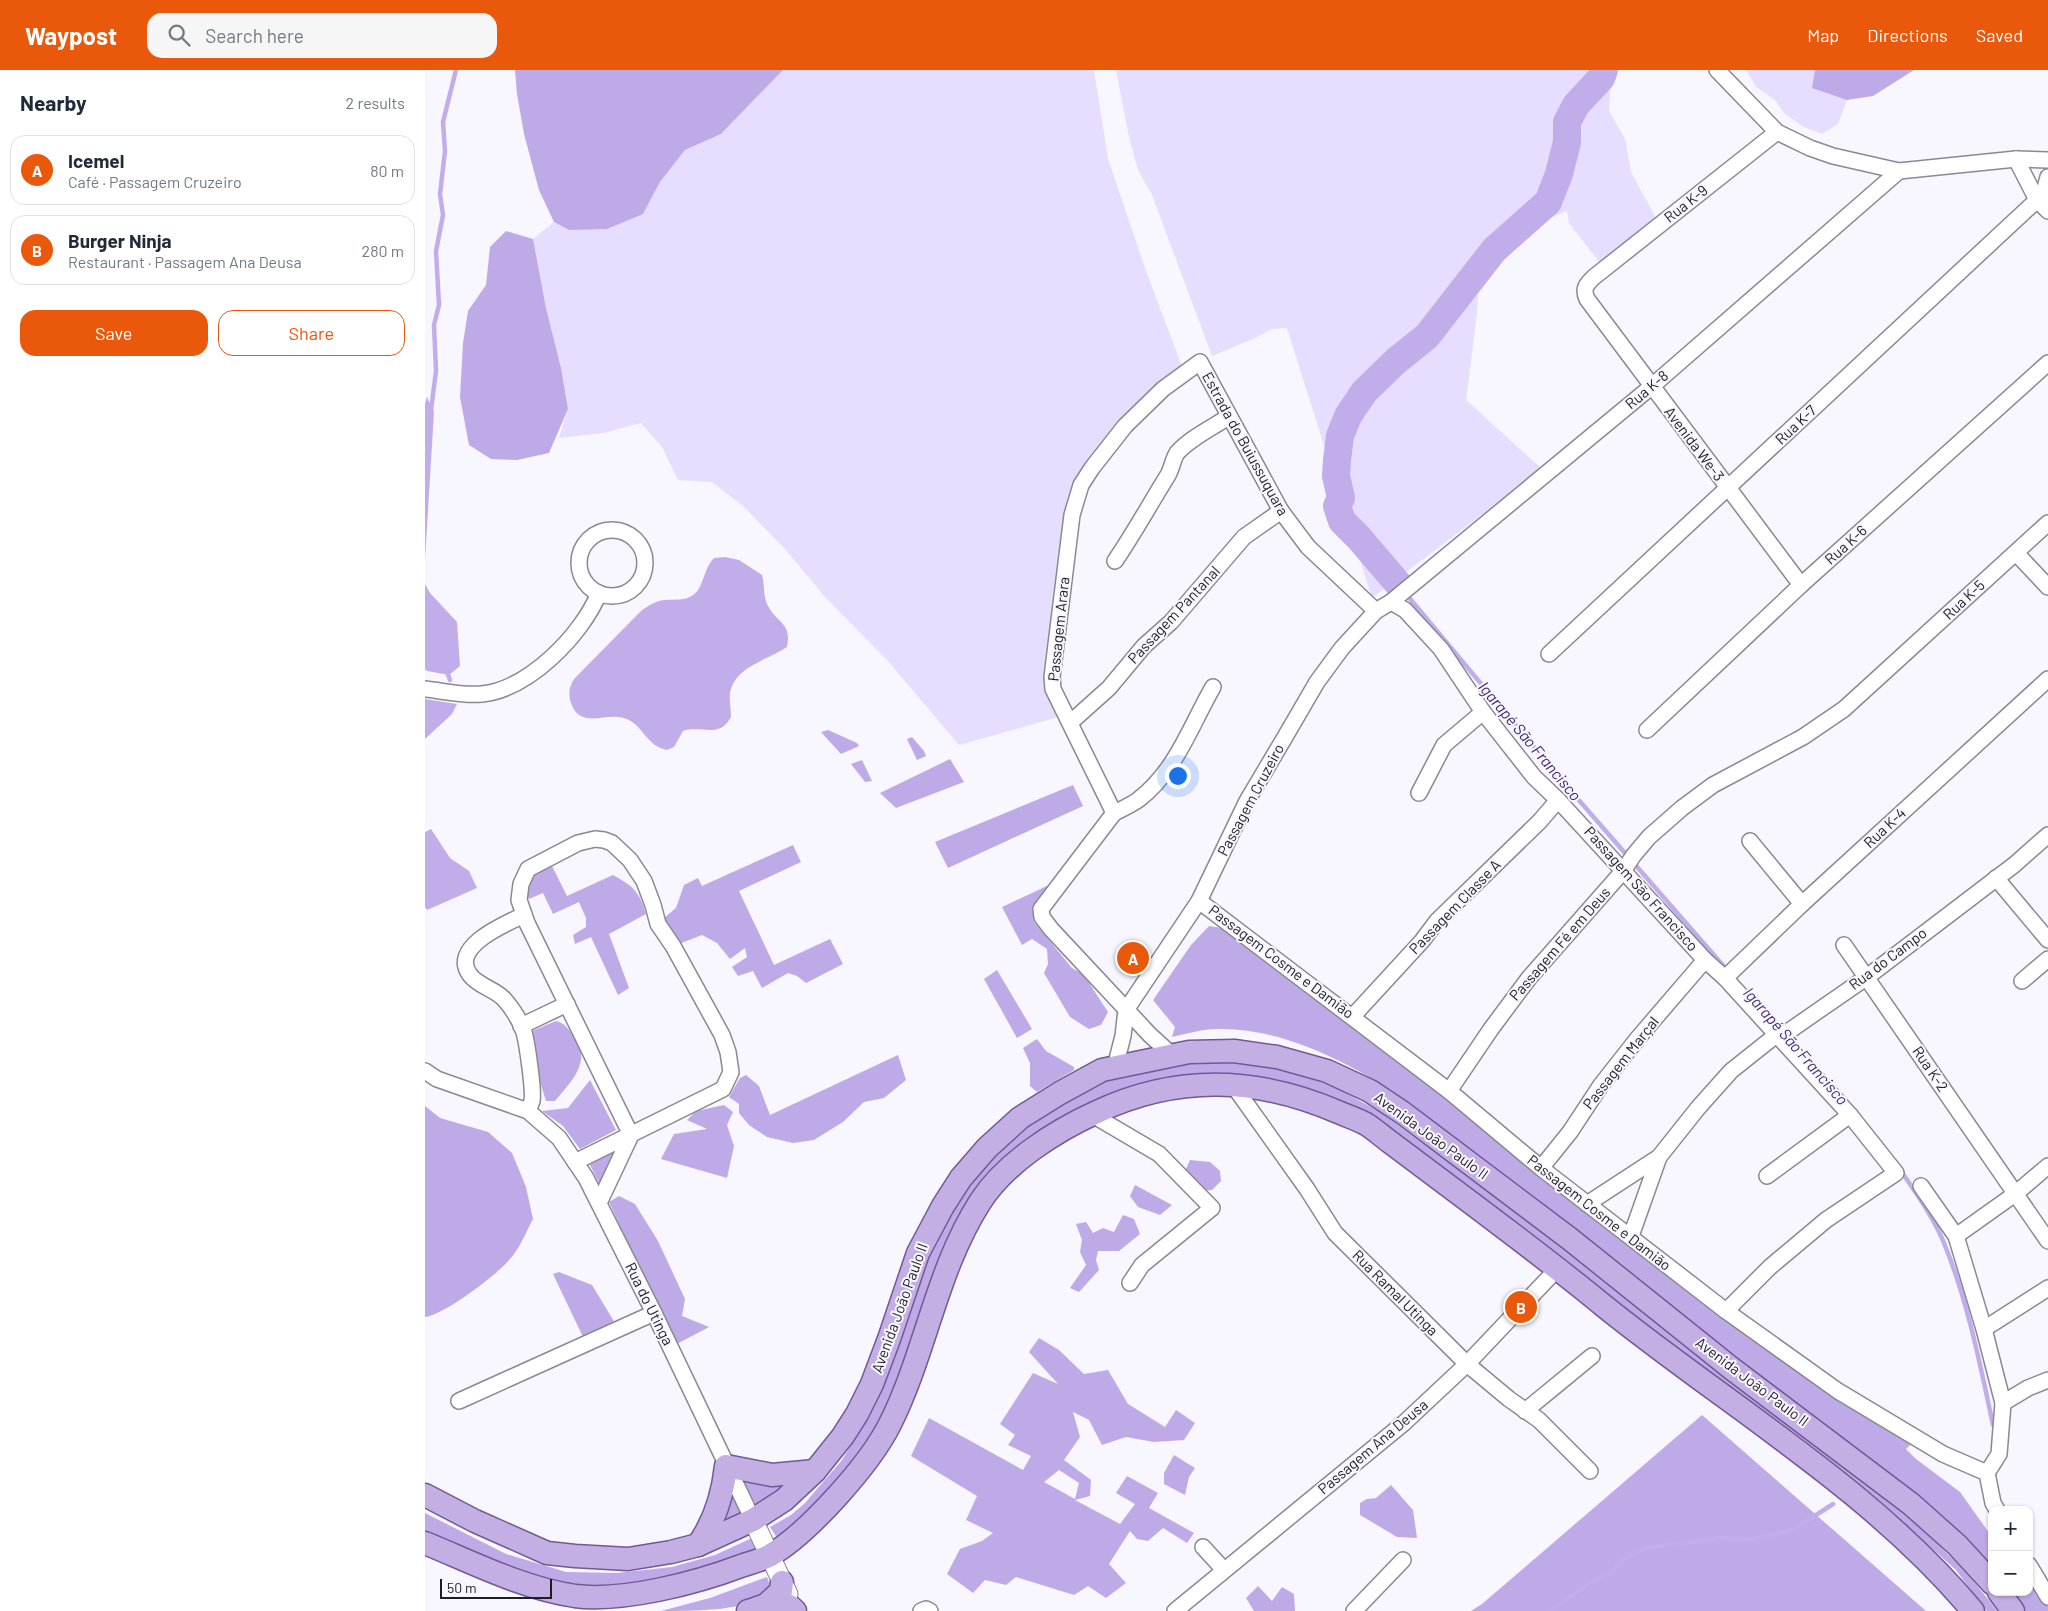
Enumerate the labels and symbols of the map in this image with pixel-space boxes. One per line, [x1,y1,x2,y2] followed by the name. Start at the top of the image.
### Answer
[1660,181,1711,226] street label: Rua K-9
[1621,366,1672,412] street label: Rua K-8
[1199,369,1293,518] street label: Estrada do Buiussuquara
[1771,401,1820,448] street label: Rua K-7
[1661,403,1729,484] street label: Avenida We-3
[1821,521,1870,568] street label: Rua K-6
[1123,562,1223,667] street label: Passagem Pantanal
[1939,575,1988,623] street label: Rua K-5
[1044,576,1072,682] street label: Passagem Arara
[1475,677,1586,804] water label: Igarapé São Francisco
[1213,740,1287,859] street label: Passagem Cruzeiro
[1165,763,1191,789] your location
[1860,803,1909,851] street label: Rua K-4
[1581,822,1702,954] street label: Passagem São Francisco
[1405,855,1504,957] street label: Passagem Classe A
[1505,883,1613,1004] street label: Passagem Fé em Deus
[1205,901,1358,1022] street label: Passagem Cosme e Damião
[1845,923,1930,993] street label: Rua do Campo
[1117,939,1149,977] pin: A
[1740,983,1853,1108] water label: Igarapé São Francisco
[1578,1013,1662,1112] street label: Passagem Marçal
[1909,1042,1952,1095] street label: Rua K-2
[1371,1088,1492,1183] street label: Avenida João Paulo II
[1524,1151,1675,1274] street label: Passagem Cosme e Damião
[867,1240,931,1375] street label: Avenida João Paulo II
[1349,1246,1442,1339] street label: Rua Ramal Utinga
[622,1259,678,1348] street label: Rua do Utinga
[1505,1288,1537,1326] pin: B
[1693,1333,1813,1430] street label: Avenida João Paulo II
[1314,1395,1431,1497] street label: Passagem Ana Deusa
[440,1576,553,1599] scale bar

